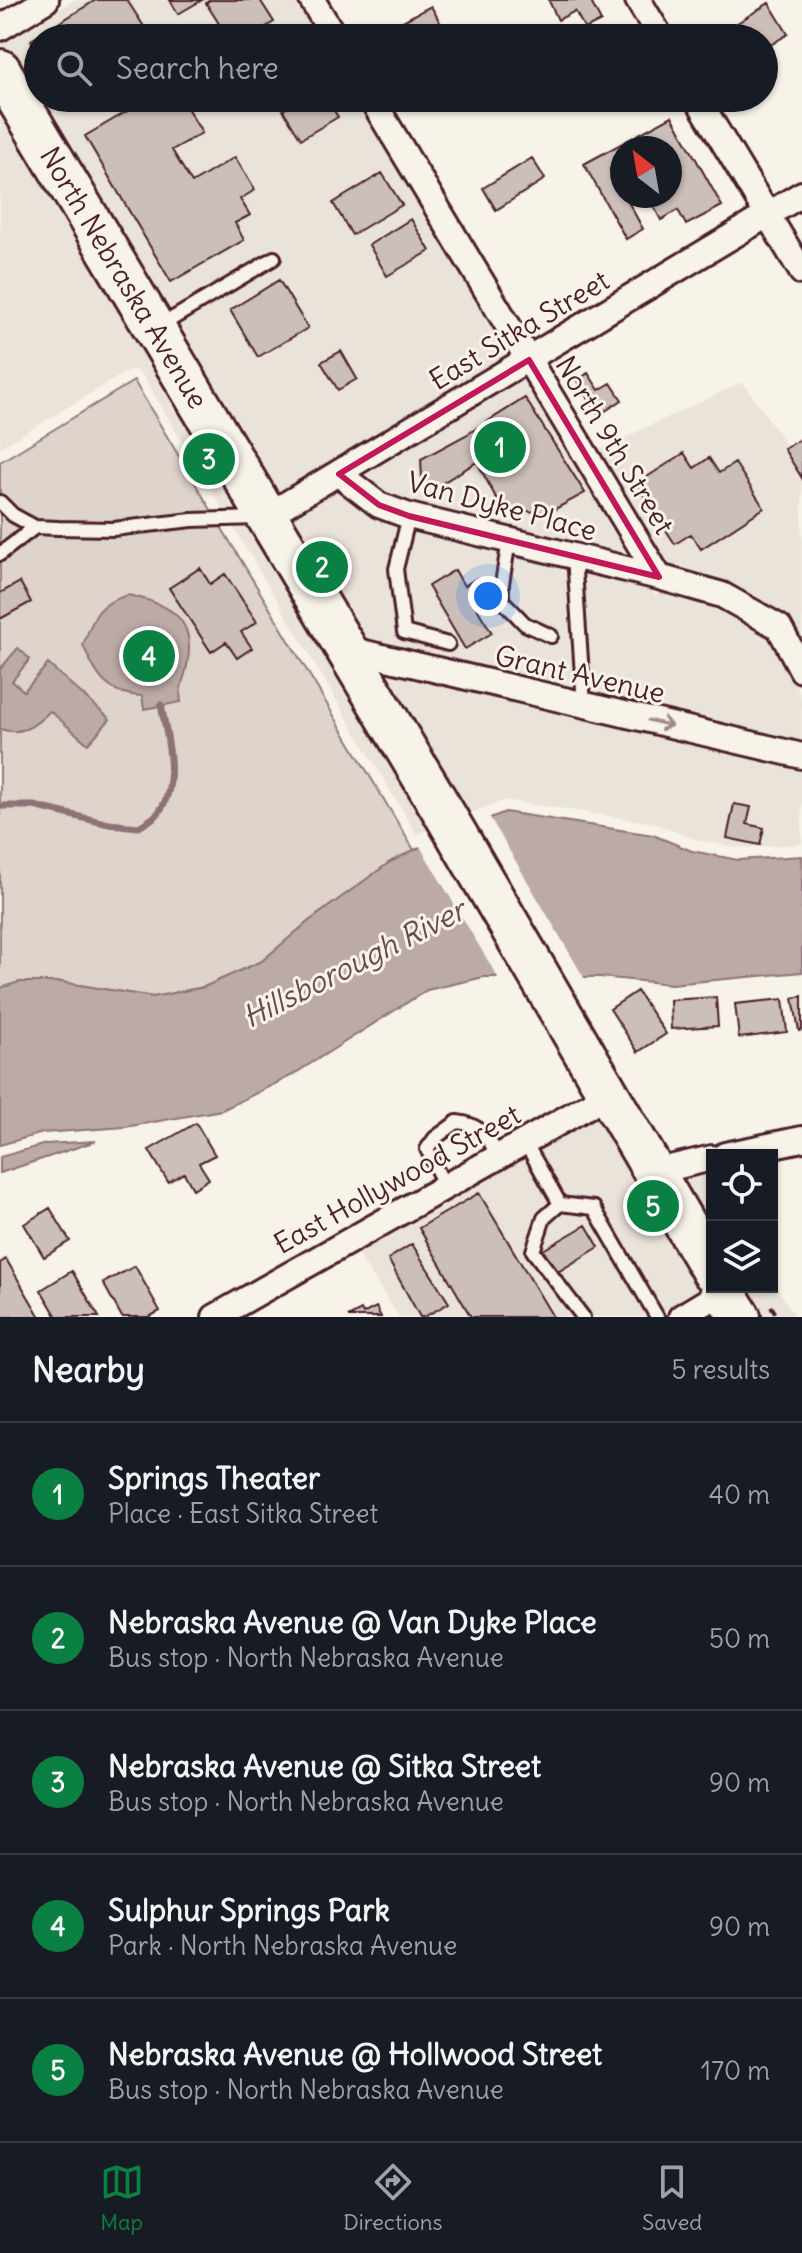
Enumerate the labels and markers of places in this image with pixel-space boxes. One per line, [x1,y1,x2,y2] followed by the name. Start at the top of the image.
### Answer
[474,417,526,477] pin: 1
[183,429,235,489] pin: 3
[296,537,348,597] pin: 2
[123,626,175,686] pin: 4
[627,1176,679,1236] pin: 5

